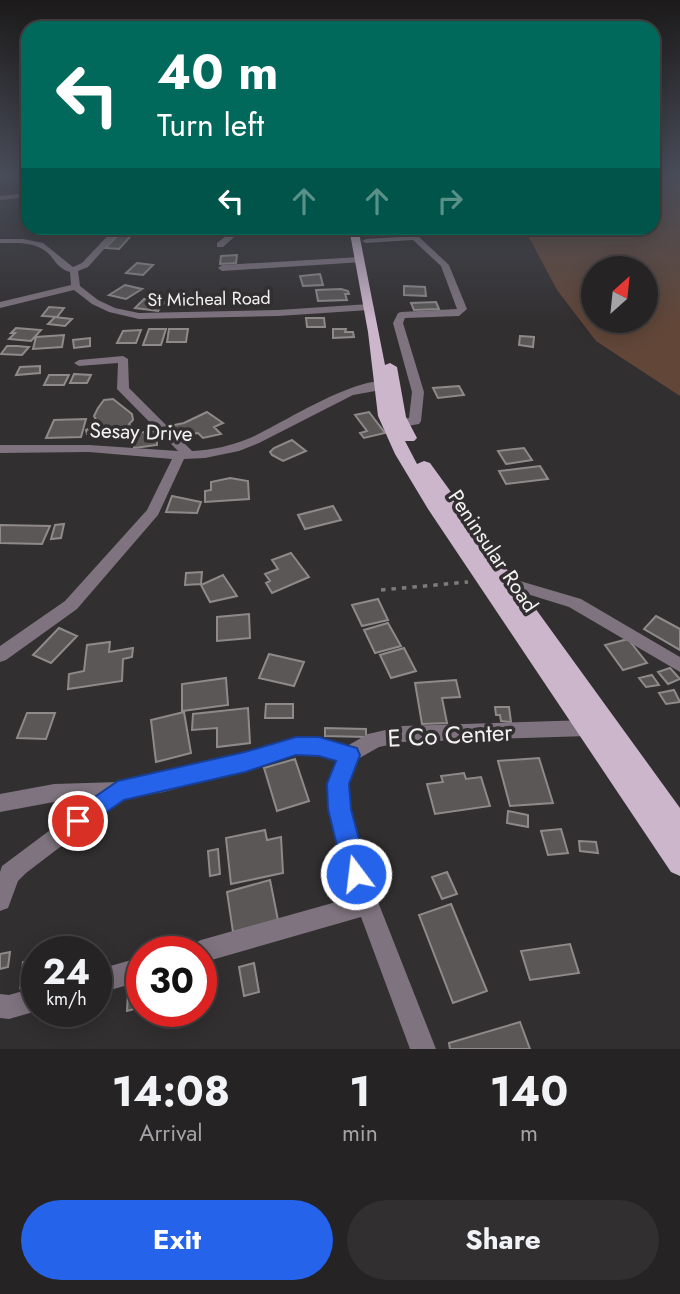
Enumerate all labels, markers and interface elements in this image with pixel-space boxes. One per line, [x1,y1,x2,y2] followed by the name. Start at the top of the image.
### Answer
[157,37,279,107] text: 40 m
[42,49,133,140] icon: left
[157,102,264,148] text: Turn left
[212,182,250,220] icon: left
[285,182,323,220] icon: ahead
[358,182,396,220] icon: ahead
[431,182,469,220] icon: right
[581,256,658,332] north arrow
[581,256,658,333] map controls
[147,285,271,313] street label: St Micheal Road
[89,415,193,449] street label: Sesay Drive
[441,484,545,618] street label: Peninsular Road
[387,714,514,756] street label: E Co Center
[48,791,108,851] pin
[59,802,97,840] icon: arrive
[319,837,393,911] position arrow
[126,936,217,1027] speed limit sign: 30
[43,947,90,997] text: 24
[46,986,87,1012] text: km/h
[112,1061,230,1122] text: 14:08
[349,1061,371,1122] text: 1
[490,1061,568,1122] text: 140
[139,1116,203,1150] text: Arrival
[342,1116,378,1150] text: min
[520,1116,538,1150] text: m
[21,1200,333,1280] button: Exit
[347,1200,659,1280] button: Share

